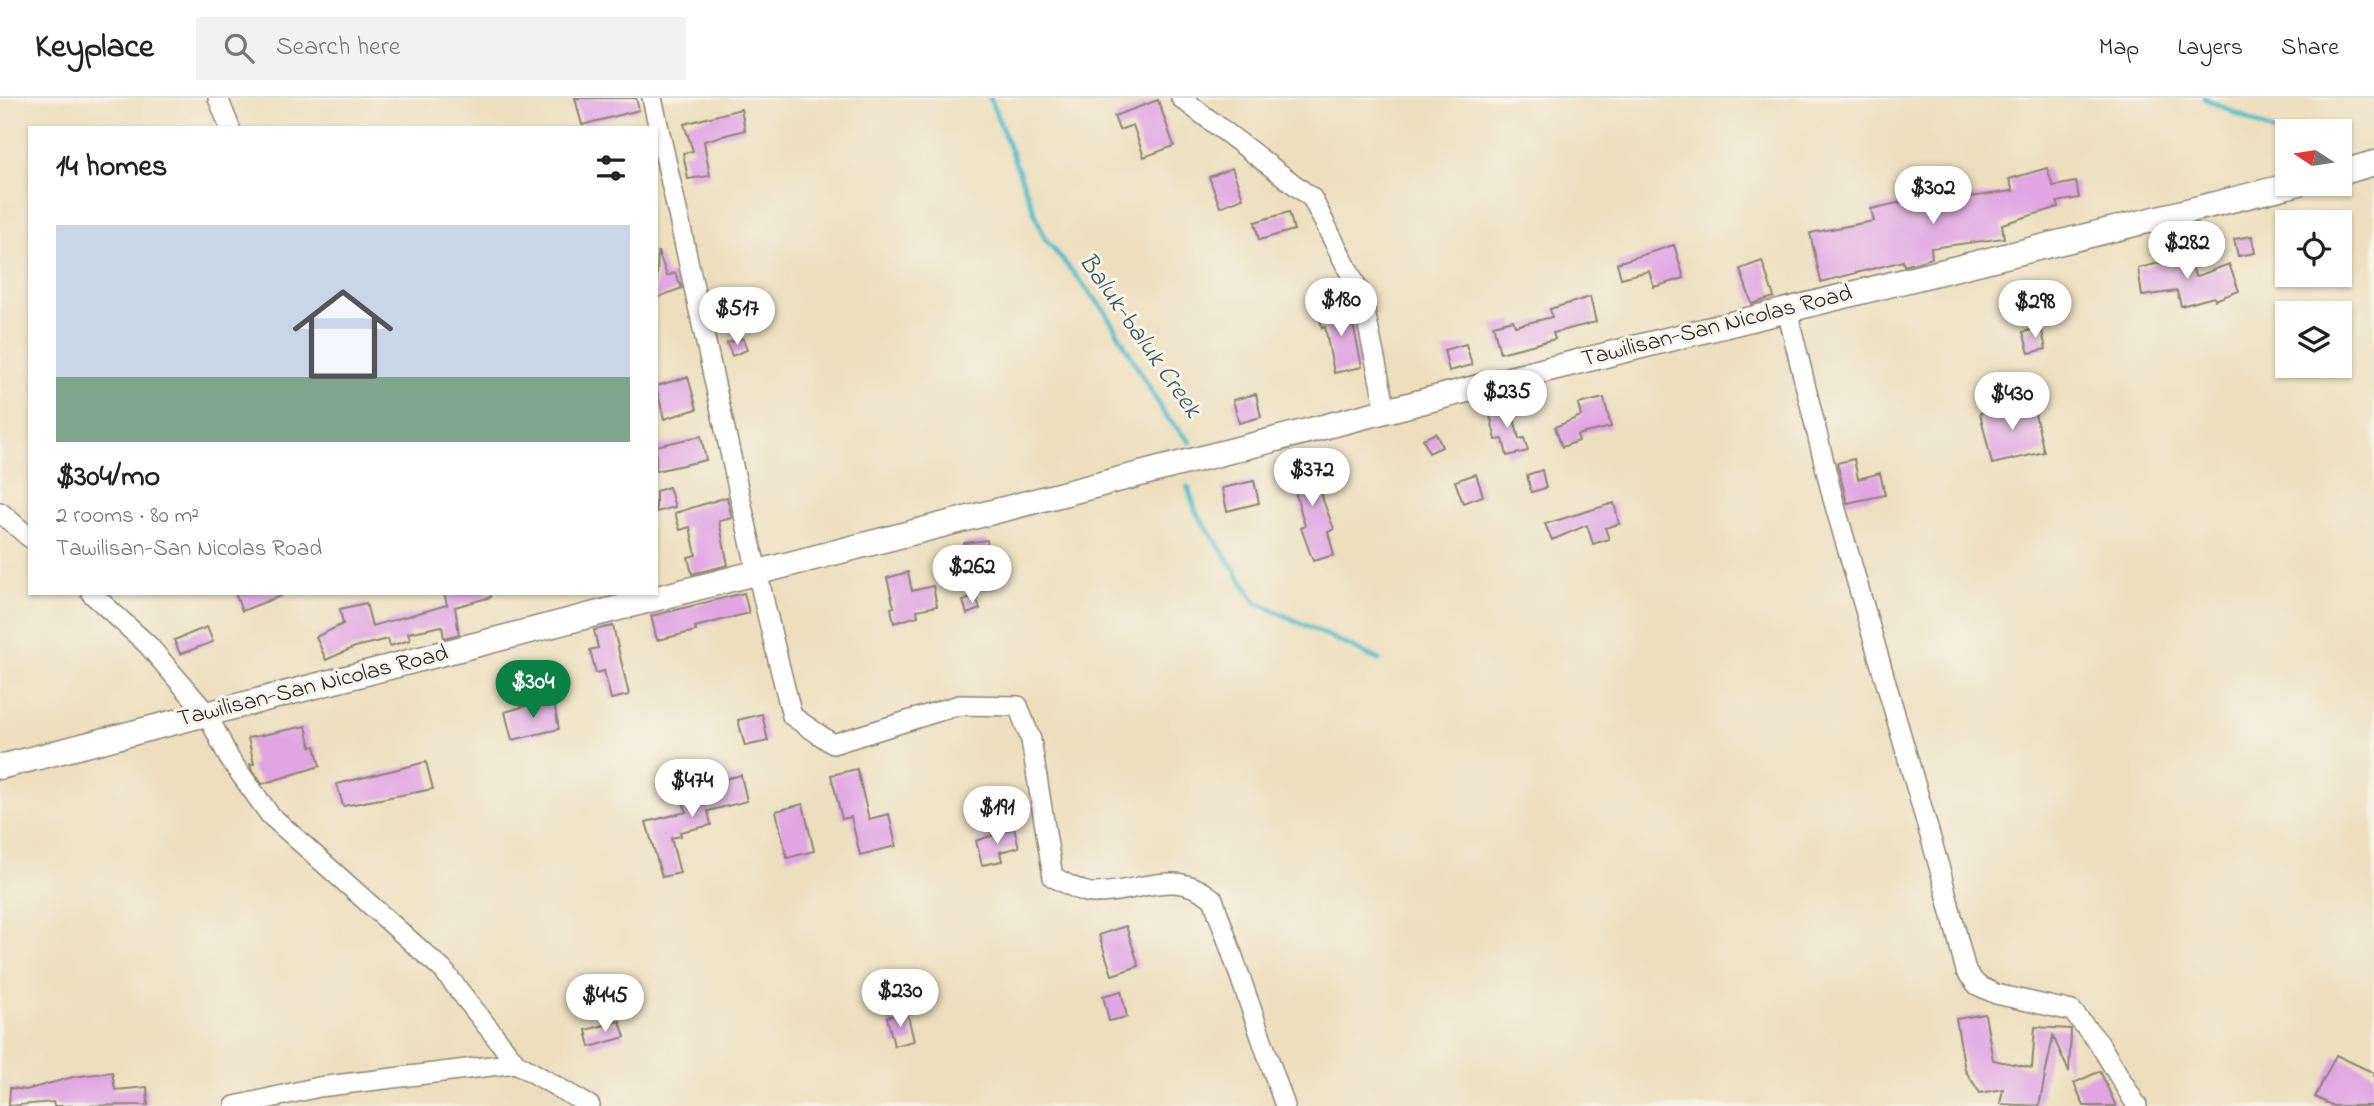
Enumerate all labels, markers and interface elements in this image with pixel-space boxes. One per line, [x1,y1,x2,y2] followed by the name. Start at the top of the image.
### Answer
[196,17,686,80] search box
[35,24,154,72] text: Keyplace
[220,29,258,67] icon: search
[276,29,400,67] text: Search here
[2099,31,2139,66] text: Map
[2177,31,2243,66] text: Layers
[2281,31,2339,66] text: Share
[2275,119,2352,196] north arrow
[2275,119,2352,378] map controls
[56,146,167,190] text: 14 homes
[592,149,630,187] icon: filters
[1892,166,1974,226] pin: $302
[1911,172,1955,205] text: $302
[2275,210,2352,287] button: locate
[2146,222,2228,281] pin: $282
[2164,227,2210,260] text: $282
[1068,246,1211,428] water label: Baluk-baluk Creek
[280,271,406,397] icon: home
[1578,276,1856,378] street label: Tawilisan-San Nicolas Road
[1300,278,1382,338] pin: $180
[1994,280,2076,340] pin: $298
[1321,284,1361,317] text: $180
[2015,286,2055,319] text: $298
[696,288,778,347] pin: $517
[715,293,759,326] text: $517
[2275,301,2352,378] button: layers
[1466,370,1548,430] pin: $235
[1971,372,2053,432] pin: $430
[1483,376,1531,409] text: $235
[1991,378,2033,411] text: $430
[1271,448,1353,508] pin: $372
[1290,454,1334,487] text: $372
[56,456,160,500] text: $304/mo
[56,500,199,533] text: 2 rooms · 80 m²
[56,533,322,566] text: Tawilisan-San Nicolas Road
[931,546,1013,605] pin: $262
[949,551,995,584] text: $262
[174,636,452,738] street label: Tawilisan-San Nicolas Road
[492,660,574,720] pin: $304
[512,666,554,699] text: $304
[651,760,733,819] pin: $474
[671,765,713,798] text: $474
[956,786,1038,846] pin: $191
[979,792,1015,825] text: $191
[859,970,941,1029] pin: $230
[564,974,646,1034] pin: $445
[878,975,922,1008] text: $230
[582,980,628,1013] text: $445

